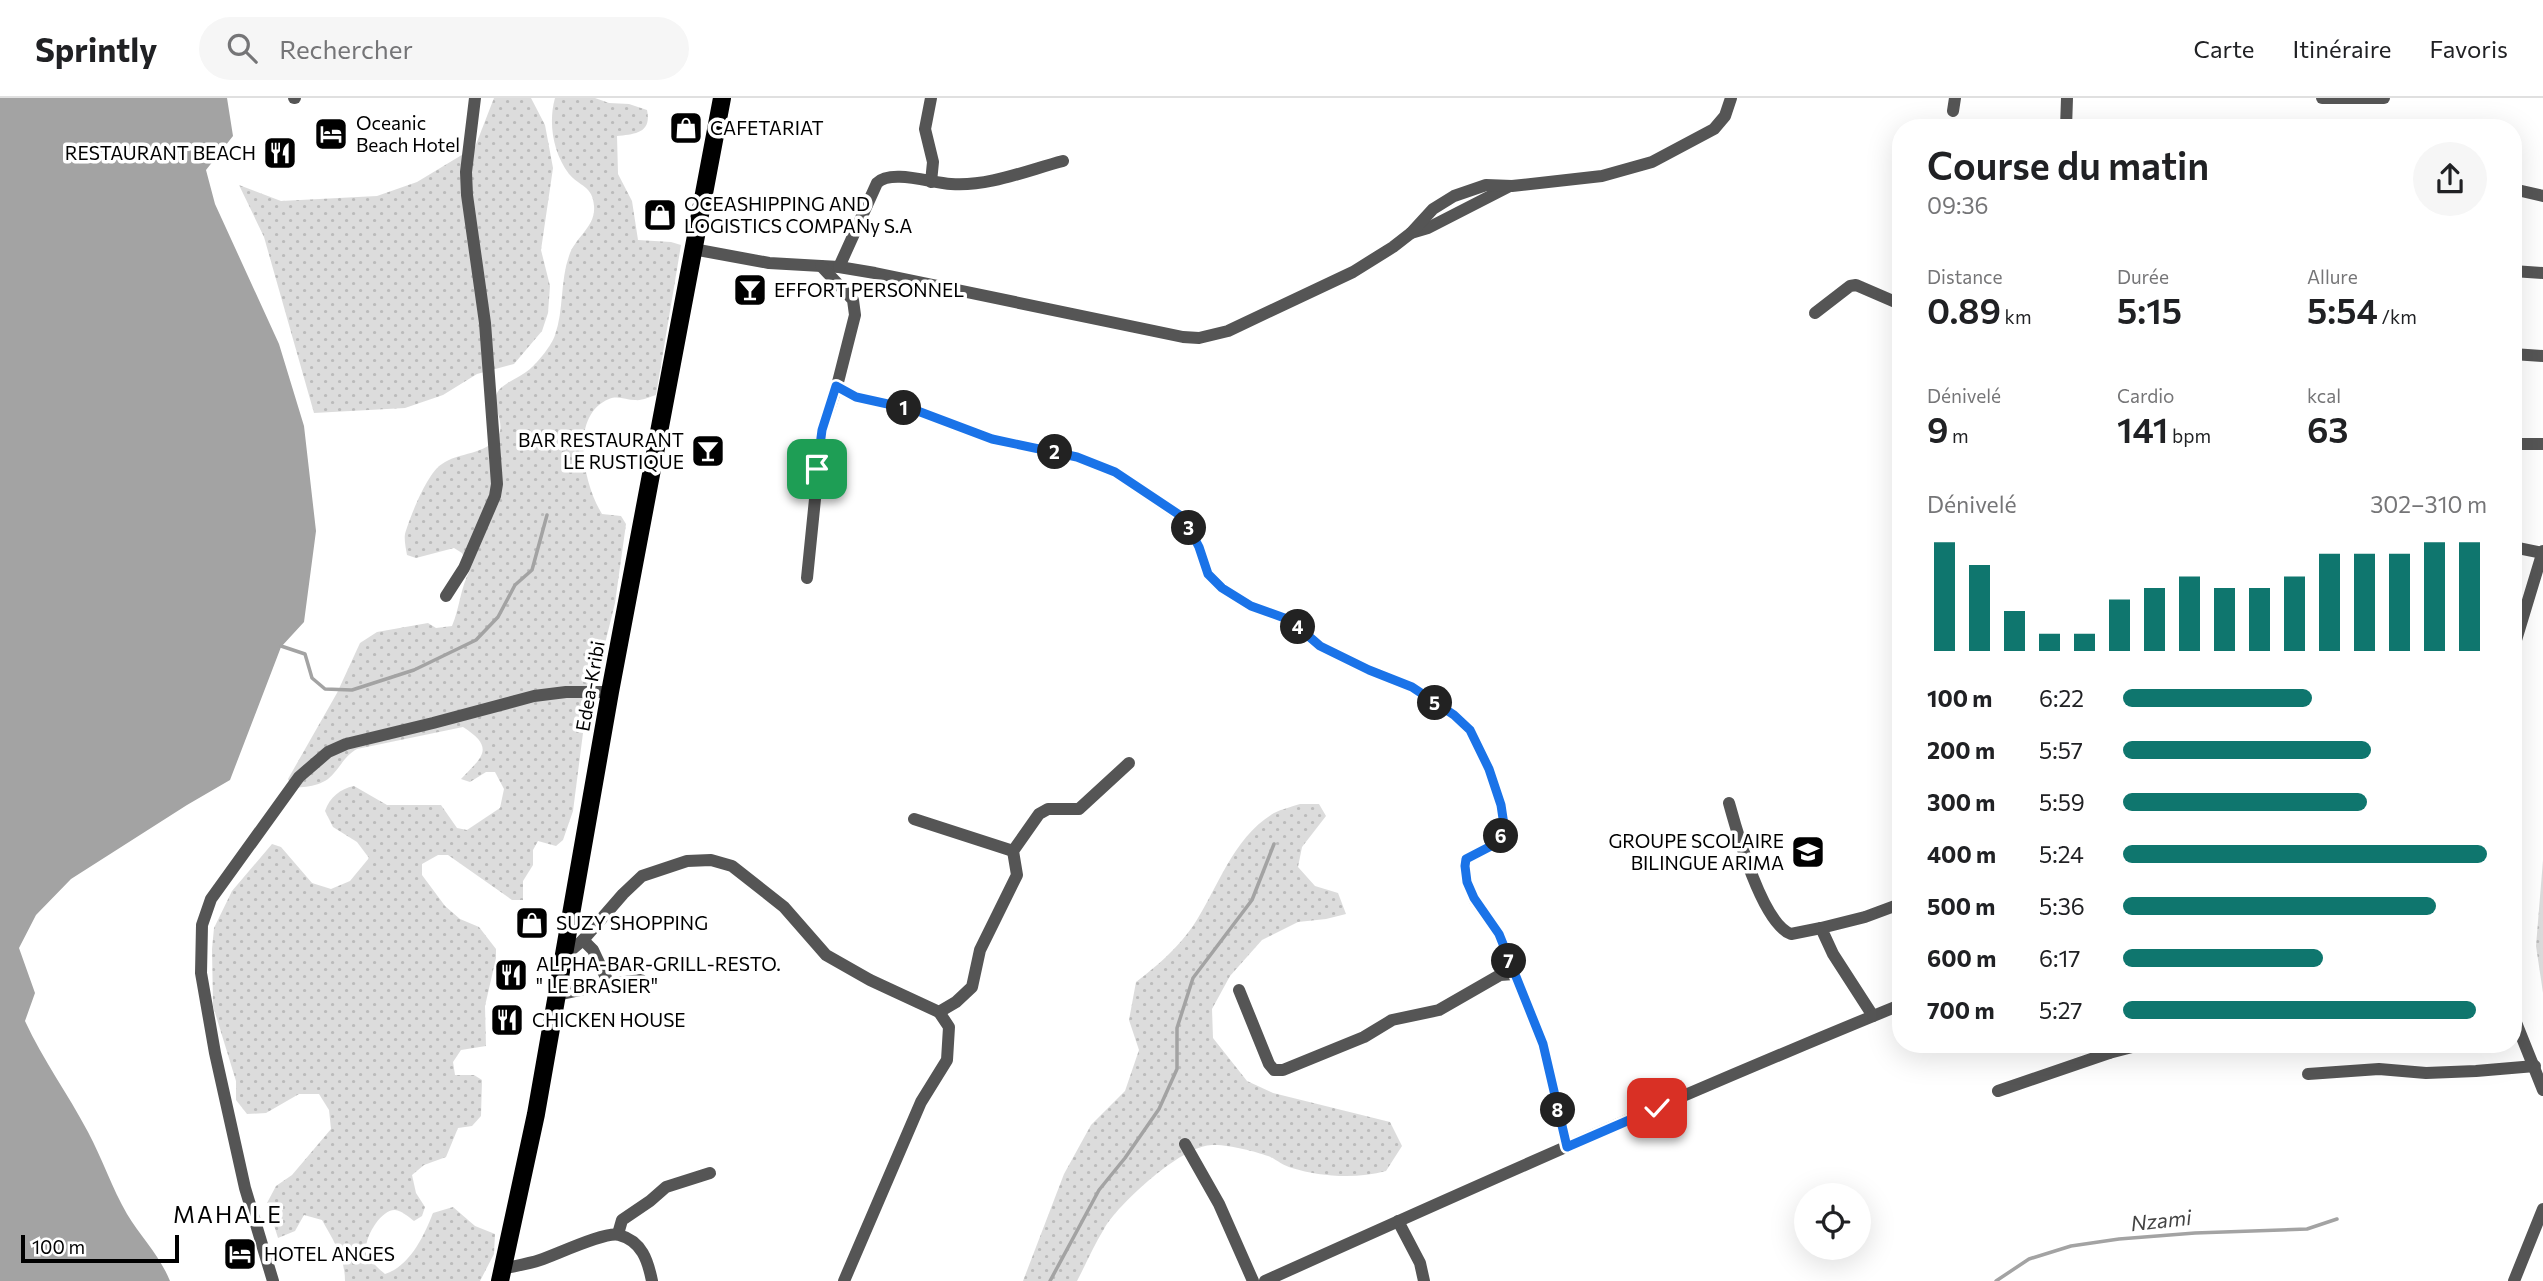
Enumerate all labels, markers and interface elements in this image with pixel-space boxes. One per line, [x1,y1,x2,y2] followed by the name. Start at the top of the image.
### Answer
[199,17,689,80] search box
[35,28,157,69] text: Sprintly
[223,29,261,67] icon: search
[279,33,413,64] text: Rechercher
[2194,34,2255,63] text: Carte
[2293,34,2392,63] text: Itinéraire
[2430,34,2508,63] text: Favoris
[667,109,705,147] shop icon: CAFETARIAT
[356,111,460,156] place label: Oceanic Beach Hotel
[312,115,350,153] hotel icon: Oceanic Beach Hotel
[710,116,824,139] place label: CAFETARIAT
[261,134,299,172] restaurant icon: RESTAURANT BEACH
[65,141,256,164] place label: RESTAURANT BEACH
[1927,141,2209,188] text: Course du matin
[2413,142,2487,216] button: share
[1927,191,1988,219] text: 09:36
[684,192,912,237] place label: OCEASHIPPING AND LOGISTICS COMPANy S.A
[641,196,679,234] shop icon: OCEASHIPPING AND LOGISTICS COMPANy S.A
[1927,265,2003,288] text: Distance
[2117,265,2169,288] text: Durée
[2307,265,2358,288] text: Allure
[731,271,769,309] bar icon: EFFORT PERSONNEL
[774,278,964,301] place label: EFFORT PERSONNEL
[1927,288,2001,331] text: 0.89
[2117,288,2182,331] text: 5:15
[2307,288,2378,331] text: 5:54
[2001,305,2032,328] text: km
[2378,305,2417,328] text: /km
[1927,384,2001,407] text: Dénivelé
[2117,384,2174,407] text: Cardio
[2307,384,2341,407] text: kcal
[886,390,922,426] pin: 1
[899,396,908,419] text: 1
[1927,407,1948,450] text: 9
[2117,407,2168,450] text: 141
[2307,407,2349,450] text: 63
[1948,424,1969,447] text: m
[2168,424,2211,447] text: bpm
[518,428,684,473] place label: BAR RESTAURANT LE RUSTIQUE
[689,432,727,470] bar icon: BAR RESTAURANT LE RUSTIQUE
[1038,434,1072,470] pin: 2
[787,439,847,499] pin
[1049,440,1060,463] text: 2
[798,450,836,488] icon: arrive
[1927,490,2017,518] text: Dénivelé
[2370,490,2487,518] text: 302–310 m
[1172,510,1206,546] pin: 3
[1183,516,1194,539] text: 3
[1280,610,1316,644] pin: 4
[1292,615,1303,638] text: 4
[570,639,609,733] street label: Edea-Kribi
[1927,684,1992,712] text: 100 m
[2039,684,2084,712] text: 6:22
[1418,686,1452,720] pin: 5
[1429,691,1440,714] text: 5
[1927,736,1995,764] text: 200 m
[2039,736,2083,764] text: 5:57
[1927,788,1995,816] text: 300 m
[2039,788,2085,816] text: 5:59
[1484,818,1518,854] pin: 6
[1495,824,1506,847] text: 6
[1608,829,1784,874] place label: GROUPE SCOLAIRE BILINGUE ARIMA
[1789,833,1827,871] school or university icon: GROUPE SCOLAIRE BILINGUE ARIMA
[1927,840,1996,868] text: 400 m
[2039,840,2084,868] text: 5:24
[1927,892,1995,920] text: 500 m
[2039,892,2085,920] text: 5:36
[513,904,551,942] shop icon: SUZY SHOPPING
[556,911,708,934] place label: SUZY SHOPPING
[1492,944,1526,978] pin: 7
[1927,944,1996,972] text: 600 m
[2039,944,2080,972] text: 6:17
[1503,949,1514,972] text: 7
[536,952,781,997] place label: ALPHA-BAR-GRILL-RESTO. " LE BRASIER"
[492,956,530,994] restaurant icon: ALPHA-BAR-GRILL-RESTO. " LE BRASIER"
[1927,996,1995,1024] text: 700 m
[2039,996,2082,1024] text: 5:27
[488,1001,526,1039] restaurant icon: CHICKEN HOUSE
[532,1008,686,1031] place label: CHICKEN HOUSE
[1627,1078,1687,1138] pin
[1638,1089,1676,1127] icon: check
[1540,1093,1576,1128] pin: 8
[1552,1098,1563,1121] text: 8
[1794,1183,1871,1260] map controls
[1794,1183,1871,1260] button: locate
[173,1200,283,1228] district label: MAHALE
[2129,1204,2193,1235] water label: Nzami
[21,1232,178,1264] scale bar
[32,1235,85,1258] text: 100 m
[221,1235,259,1273] hotel icon: HOTEL ANGES
[264,1242,395,1265] place label: HOTEL ANGES

